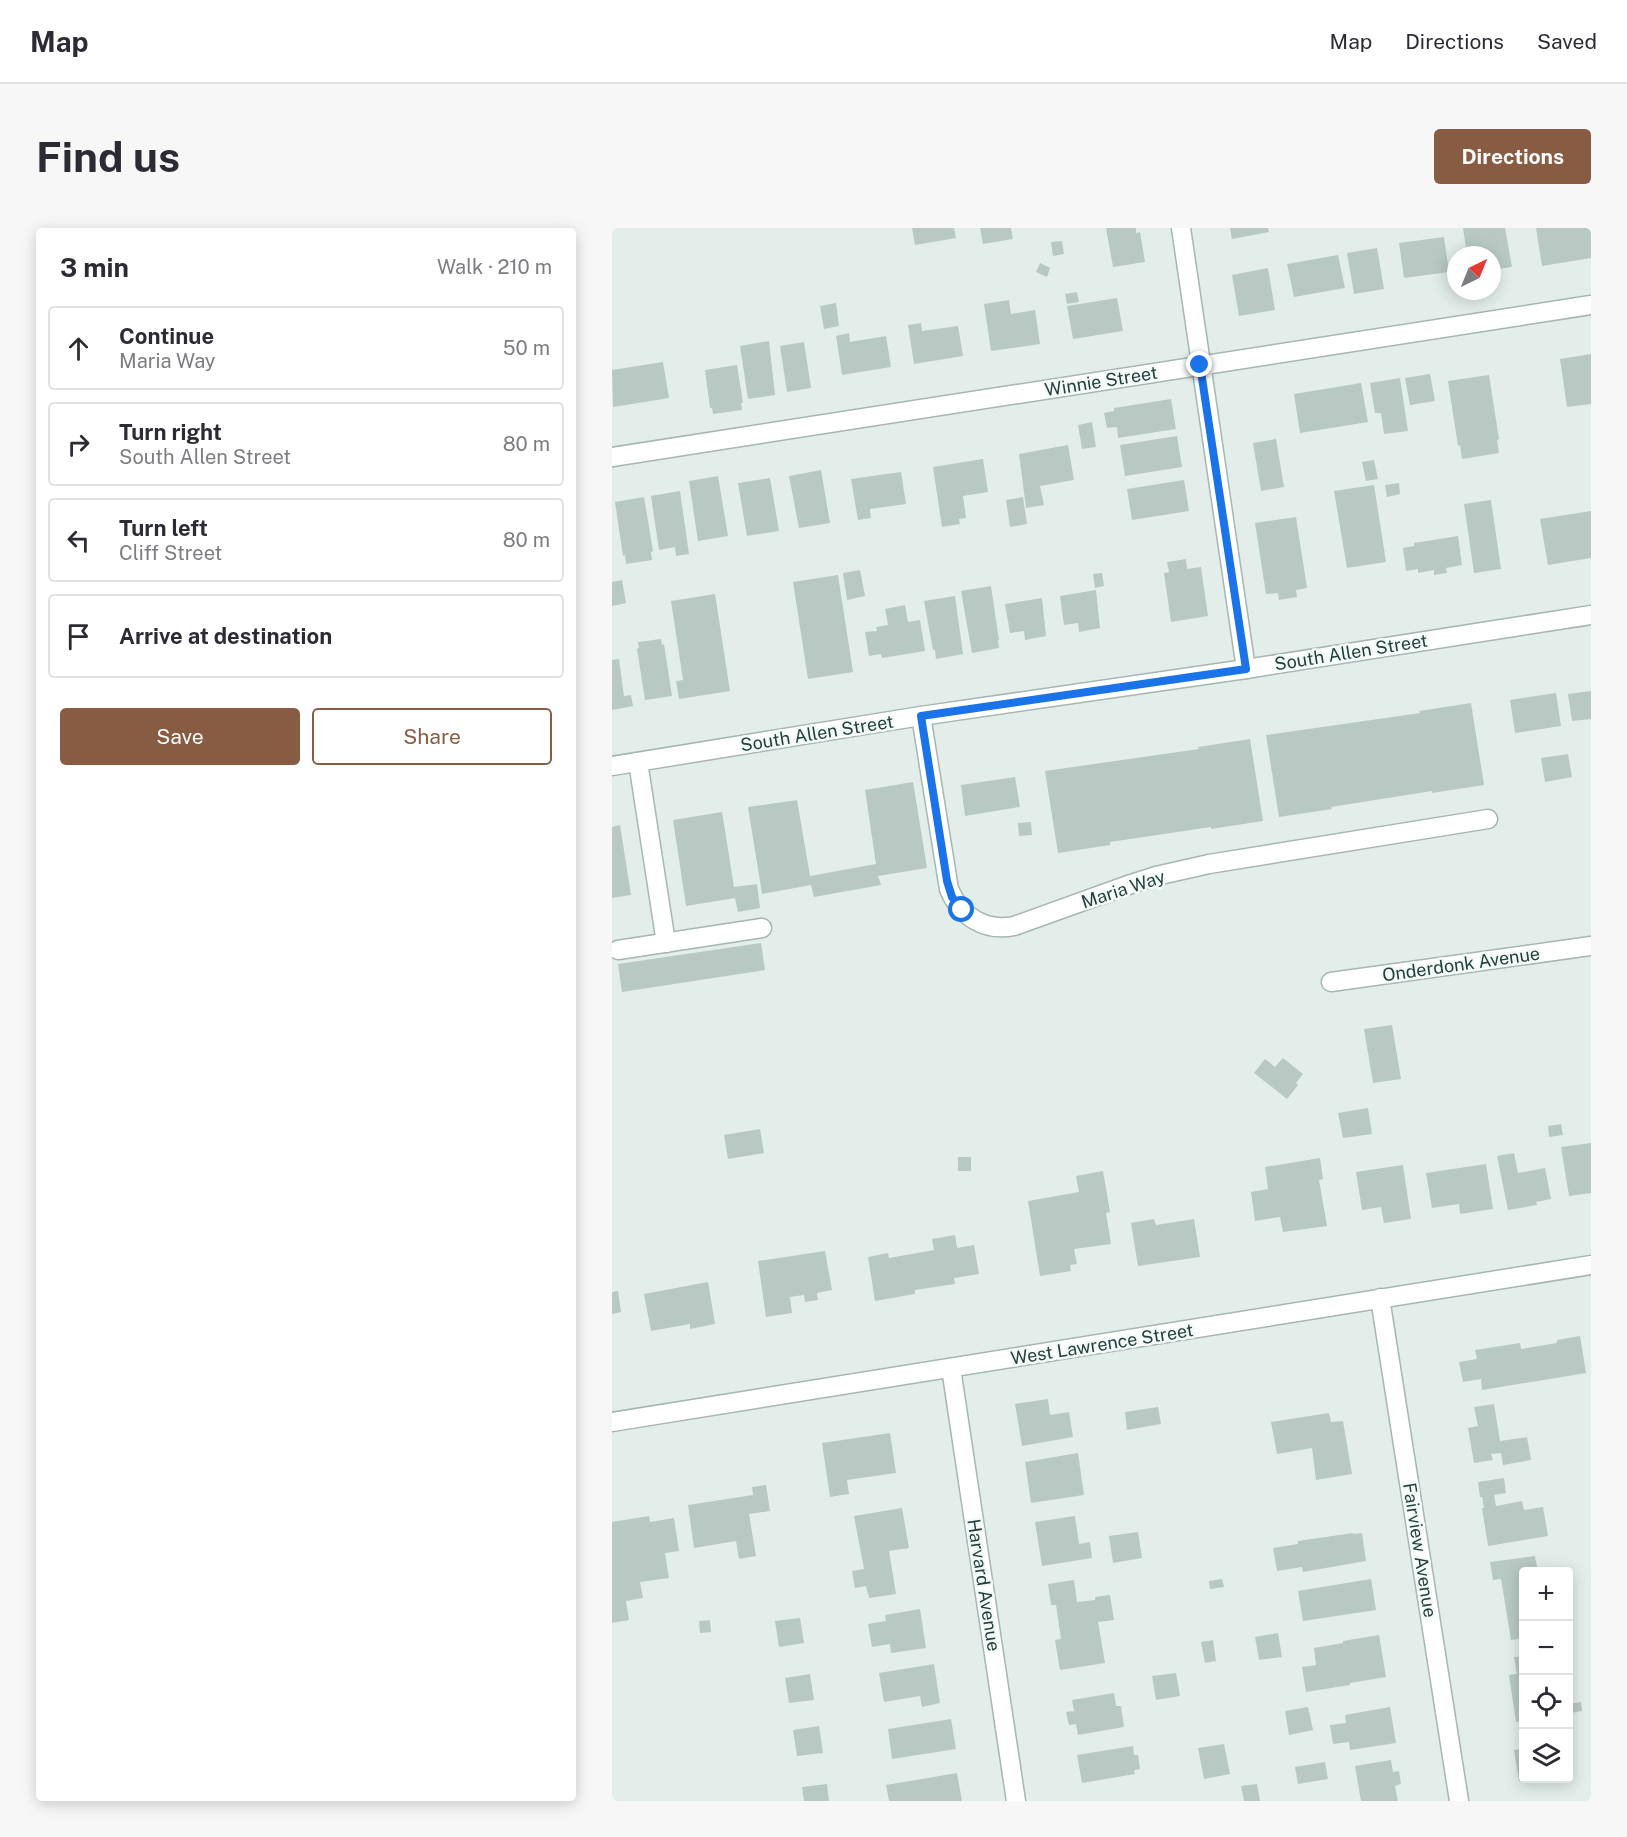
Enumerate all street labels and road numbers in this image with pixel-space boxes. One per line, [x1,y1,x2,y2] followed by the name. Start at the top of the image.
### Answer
[1043,362,1159,400] street label: Winnie Street
[1273,630,1429,674] street label: South Allen Street
[739,711,895,755] street label: South Allen Street
[1078,865,1168,912] street label: Maria Way
[1381,943,1541,985] street label: Onderdonk Avenue
[1009,1319,1195,1369] street label: West Lawrence Street
[1399,1481,1441,1619] street label: Fairview Avenue
[963,1517,1005,1653] street label: Harvard Avenue

